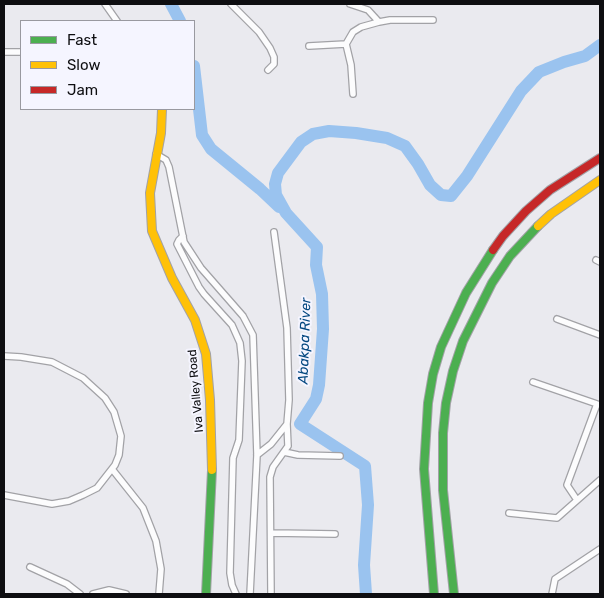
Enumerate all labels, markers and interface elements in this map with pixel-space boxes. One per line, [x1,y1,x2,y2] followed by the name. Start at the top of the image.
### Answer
[20,20,195,110] legend
[67,31,97,49] text: Fast
[67,56,100,74] text: Slow
[67,81,98,99] text: Jam
[295,298,315,384] water label: Abakpa River
[185,349,207,433] street label: Iva Valley Road

